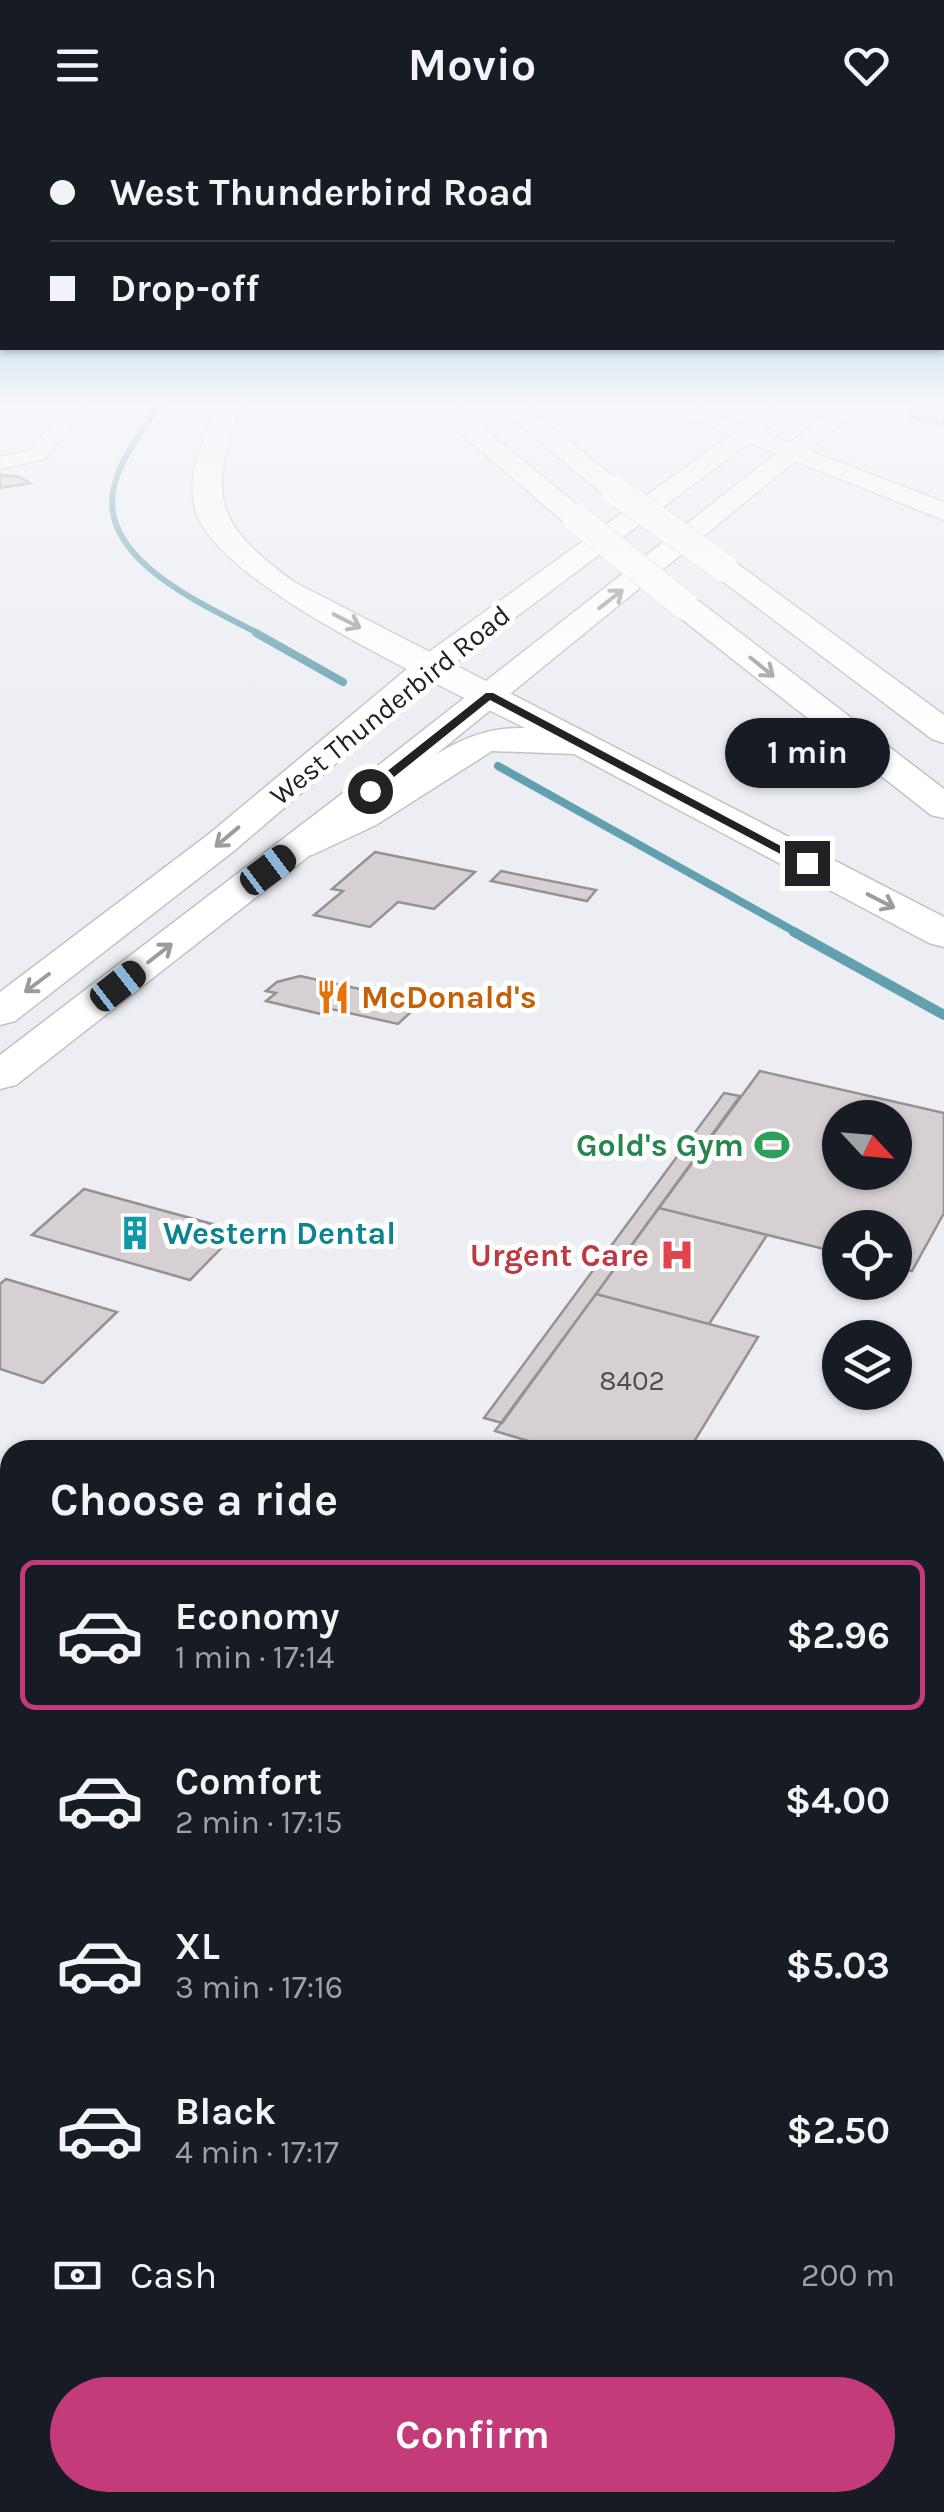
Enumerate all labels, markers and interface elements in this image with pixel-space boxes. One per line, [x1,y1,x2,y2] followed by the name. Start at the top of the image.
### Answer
[50,38,105,93] icon: menu
[839,38,894,93] icon: heart
[408,39,536,91] text: Movio
[110,170,534,215] text: West Thunderbird Road
[110,266,259,311] text: Drop-off
[597,589,624,610] one-way arrow
[263,598,517,812] street label: West Thunderbird Road
[332,612,362,631] one-way arrow
[748,656,774,678] one-way arrow
[724,718,890,788] callout: 1 min
[767,734,848,771] text: 1 min
[348,769,393,814] route start
[215,826,241,848] one-way arrow
[235,840,301,900] car
[785,841,830,886] route end
[865,892,895,911] one-way arrow
[146,942,173,963] one-way arrow
[85,956,151,1016] car
[24,972,51,993] one-way arrow
[314,978,352,1016] restaurant icon: McDonald's
[361,979,537,1016] place label: McDonald's
[822,1100,912,1190] north arrow
[822,1100,912,1410] map controls
[753,1126,791,1164] sports icon: Gold's Gym
[576,1127,744,1164] place label: Gold's Gym
[822,1210,912,1300] button: locate
[116,1214,154,1252] building icon: Western Dental
[163,1215,396,1252] place label: Western Dental
[658,1236,696,1274] hospital icon: Urgent Care
[470,1237,649,1274] place label: Urgent Care
[822,1320,912,1410] button: layers
[599,1364,665,1397] house number: 8402
[50,1474,338,1526] text: Choose a ride
[55,1590,145,1680] icon: car
[175,1594,339,1639] text: Economy
[786,1613,890,1658] text: $2.96
[175,1639,334,1676] text: 1 min · 17:14
[55,1755,145,1845] icon: car
[175,1759,322,1804] text: Comfort
[785,1778,890,1823] text: $4.00
[175,1804,342,1841] text: 2 min · 17:15
[55,1920,145,2010] icon: car
[175,1924,220,1969] text: XL
[786,1943,890,1988] text: $5.03
[175,1969,343,2006] text: 3 min · 17:16
[55,2085,145,2175] icon: car
[175,2089,276,2134] text: Black
[787,2108,890,2153] text: $2.50
[175,2134,339,2171] text: 4 min · 17:17
[50,2248,105,2303] icon: cash
[130,2253,217,2298] text: Cash
[801,2257,895,2294] text: 200 m
[50,2377,895,2492] button: Confirm

